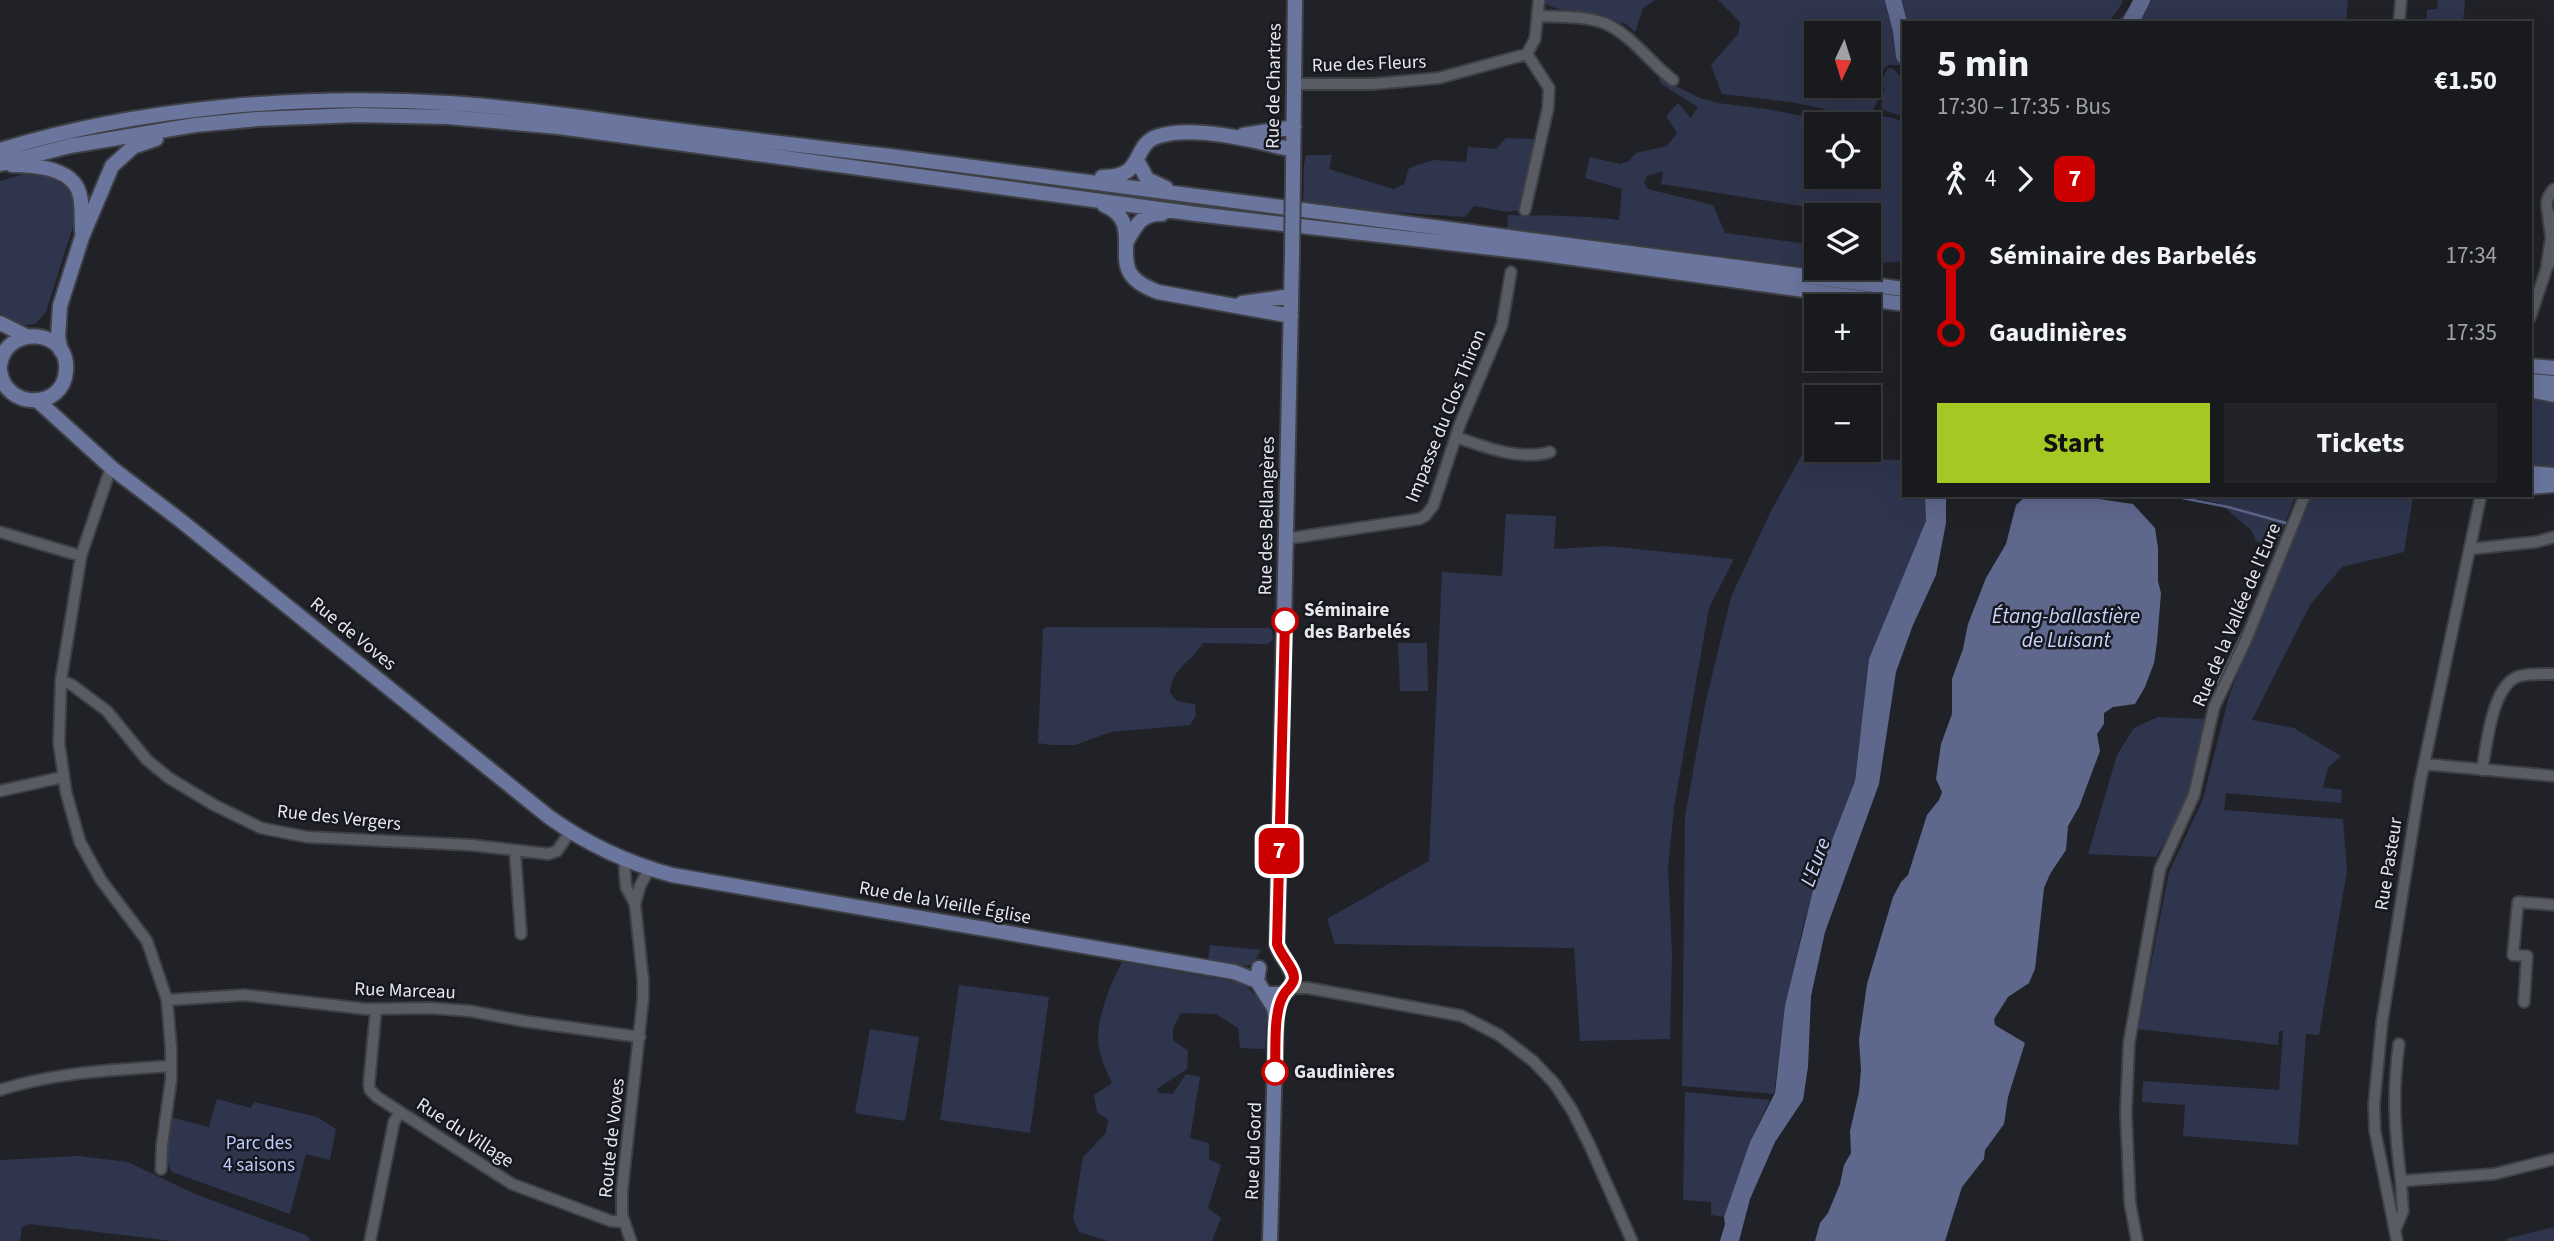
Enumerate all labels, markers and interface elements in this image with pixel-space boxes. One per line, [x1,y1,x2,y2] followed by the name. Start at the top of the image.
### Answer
[1804,21,1881,98] north arrow
[1804,21,1881,462] map controls
[1259,23,1289,149] street label: Rue de Chartres
[1937,37,2029,91] text: 5 min
[1311,49,1427,79] street label: Rue des Fleurs
[2434,62,2497,99] text: €1.50
[1937,90,2111,123] text: 17:30 – 17:35 · Bus
[1804,112,1881,189] button: locate
[1937,160,1975,198] icon: walk
[2006,160,2044,198] icon: forward
[2068,161,2081,196] text: 7
[1985,162,1996,195] text: 4
[1804,203,1881,280] button: layers
[1989,237,2257,274] text: Séminaire des Barbelés
[2446,239,2497,272] text: 17:34
[1804,294,1881,371] button: +
[1989,314,2127,351] text: Gaudinières
[2446,316,2497,349] text: 17:35
[1399,325,1493,507] street label: Impasse du Clos Thiron
[1804,385,1881,462] button: −
[1937,403,2210,483] button: Start
[2224,403,2497,483] button: Tickets
[1252,436,1282,596] street label: Rue des Bellangères
[2186,519,2288,711] street label: Rue de la Vallée de l'Eure
[304,591,402,677] street label: Rue de Voves
[1304,597,1410,646] place label: Séminaire des Barbelés
[1992,601,2140,655] water label: Étang-ballastière de Luisant
[1272,608,1298,634] marker: Séminaire des Barbelés
[276,798,402,838] street label: Rue des Vergers
[2368,815,2410,913] street label: Rue Pasteur
[1256,828,1302,874] line badge: 7
[1273,833,1285,868] text: 7
[1792,833,1838,891] water label: L'Eure
[857,875,1033,931] street label: Rue de la Vieille Église
[354,976,456,1006] street label: Rue Marceau
[1262,1059,1288,1085] marker: Gaudinières
[1294,1059,1395,1086] place label: Gaudinières
[592,1077,632,1199] street label: Route de Voves
[411,1091,519,1175] street label: Rue du Village
[1239,1102,1269,1200] street label: Rue du Gord
[223,1130,295,1179] park label: Parc des 4 saisons

